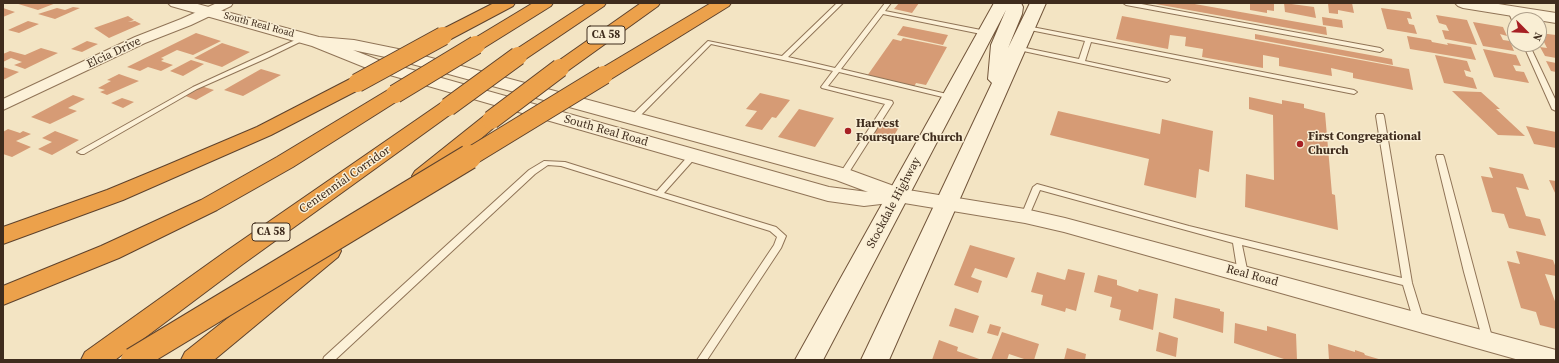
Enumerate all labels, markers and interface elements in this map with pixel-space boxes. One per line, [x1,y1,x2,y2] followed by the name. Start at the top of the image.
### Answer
[222,10,296,40] street label: South Real Road
[1507,12,1547,52] north arrow
[587,26,625,44] road number: CA 58
[1529,30,1546,43] text: N
[85,34,143,72] street label: Elcia Drive
[562,112,650,150] street label: South Real Road
[856,117,963,145] place label: Harvest Foursquare Church
[843,126,853,136] marker: Harvest Foursquare Church
[1308,130,1421,158] place label: First Congregational Church
[1295,139,1305,149] marker: First Congregational Church
[297,143,393,217] street label: Centennial Corridor
[864,155,924,251] street label: Stockdale Highway
[252,223,290,241] road number: CA 58
[1224,262,1280,290] street label: Real Road

